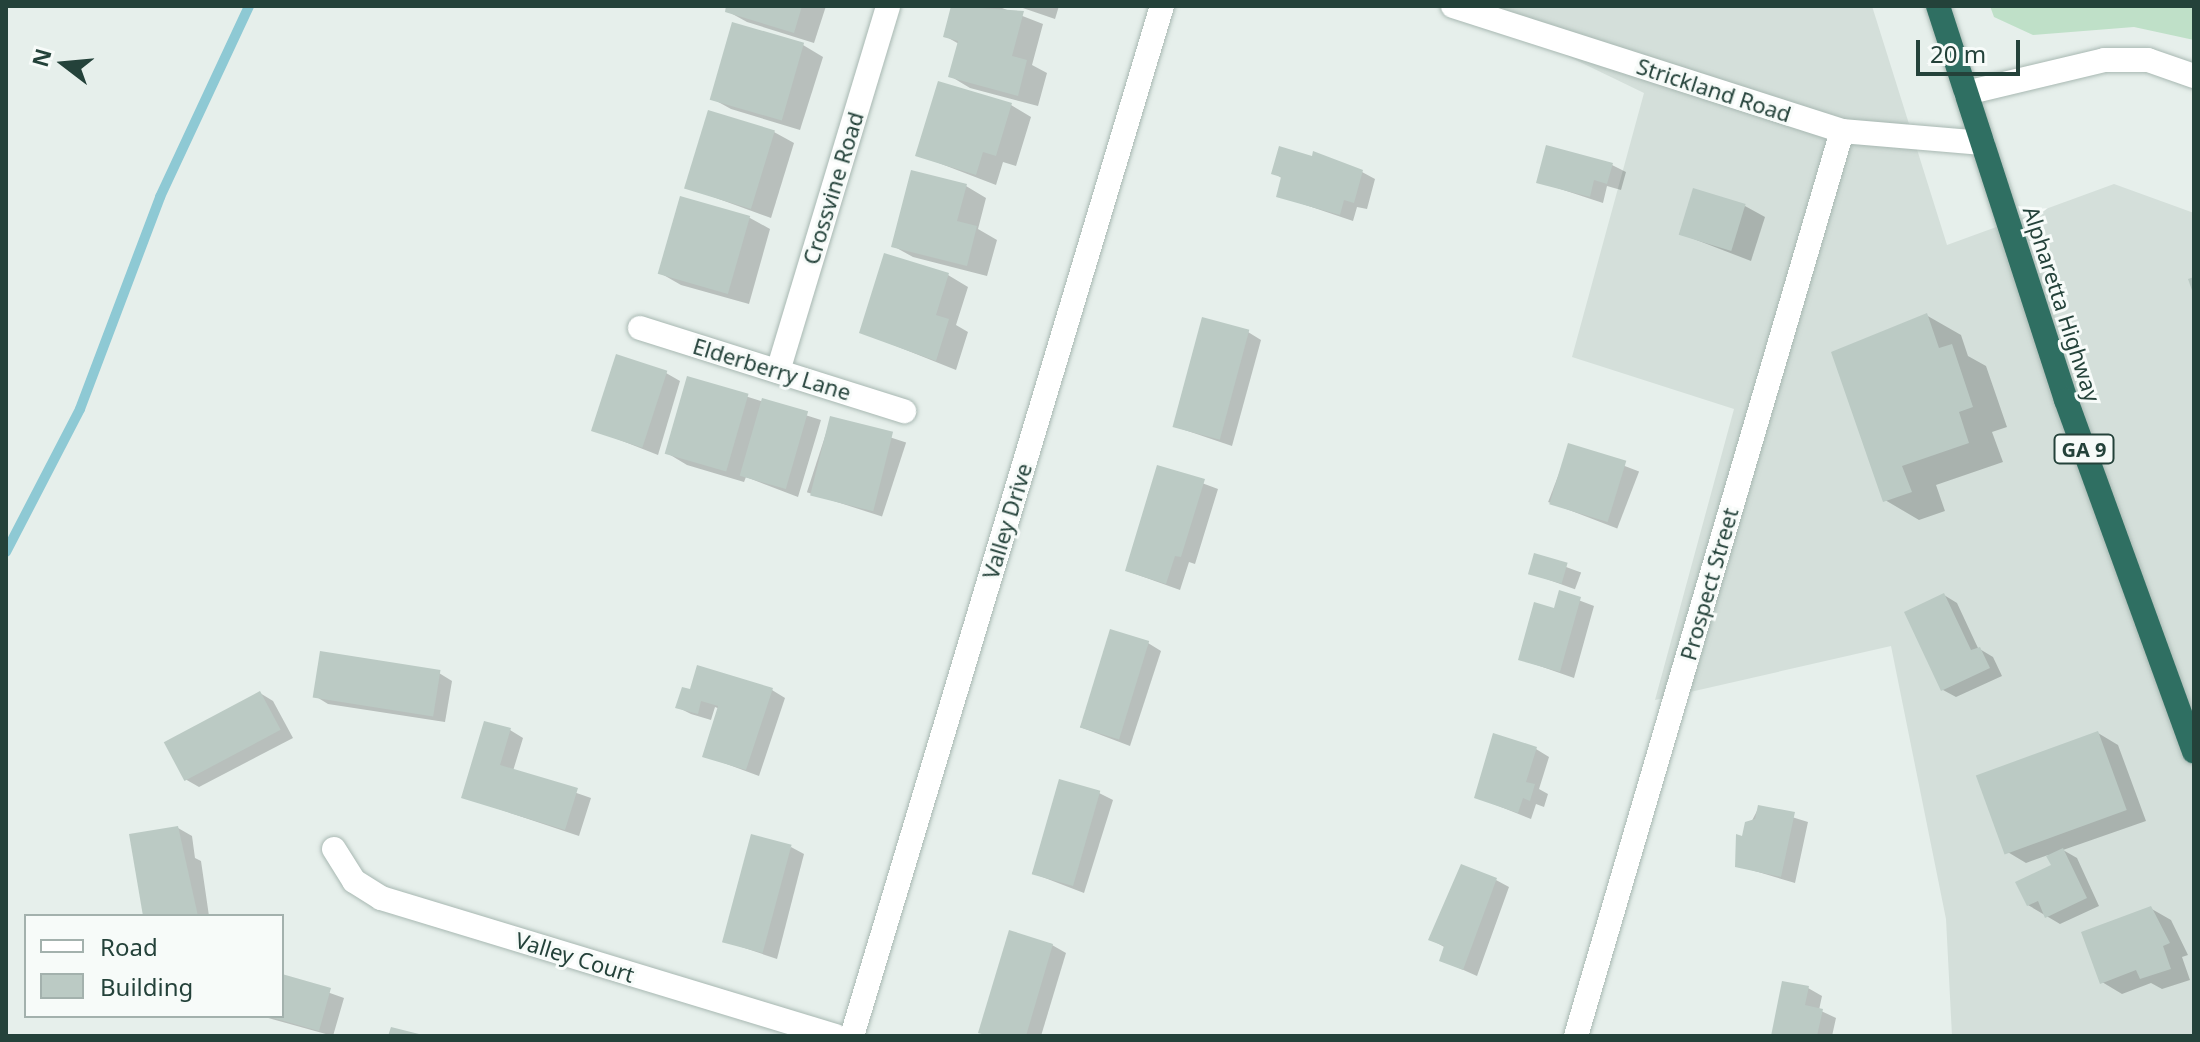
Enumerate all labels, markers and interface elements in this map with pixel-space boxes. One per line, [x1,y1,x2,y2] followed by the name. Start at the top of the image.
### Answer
[24,24,104,104] north arrow
[1920,24,2024,74] scale bar
[1930,37,1986,70] text: 20 m
[24,45,58,70] text: N
[1633,53,1795,127] street label: Strickland Road
[797,108,869,268] street label: Crossvine Road
[2018,203,2106,405] street label: Alpharetta Highway
[690,332,854,406] street label: Elderberry Lane
[2052,433,2116,465] road number: GA 9
[977,460,1037,582] street label: Valley Drive
[1675,505,1743,663] street label: Prospect Street
[24,914,284,1018] legend
[512,926,638,988] street label: Valley Court
[100,930,158,963] text: Road
[100,970,193,1003] text: Building

